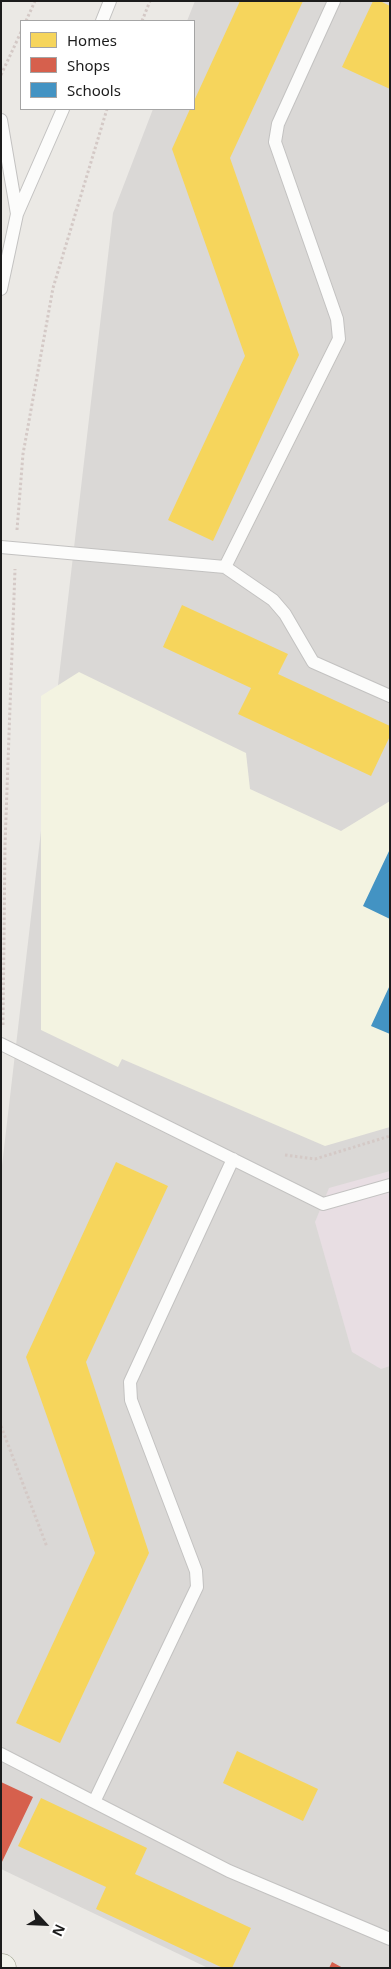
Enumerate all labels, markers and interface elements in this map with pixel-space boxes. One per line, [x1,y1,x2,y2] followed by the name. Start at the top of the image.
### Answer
[20,20,195,110] legend
[67,30,117,50] text: Homes
[67,55,110,75] text: Shops
[67,80,121,100] text: Schools
[20,1899,70,1949] north arrow
[48,1921,70,1940] text: N

